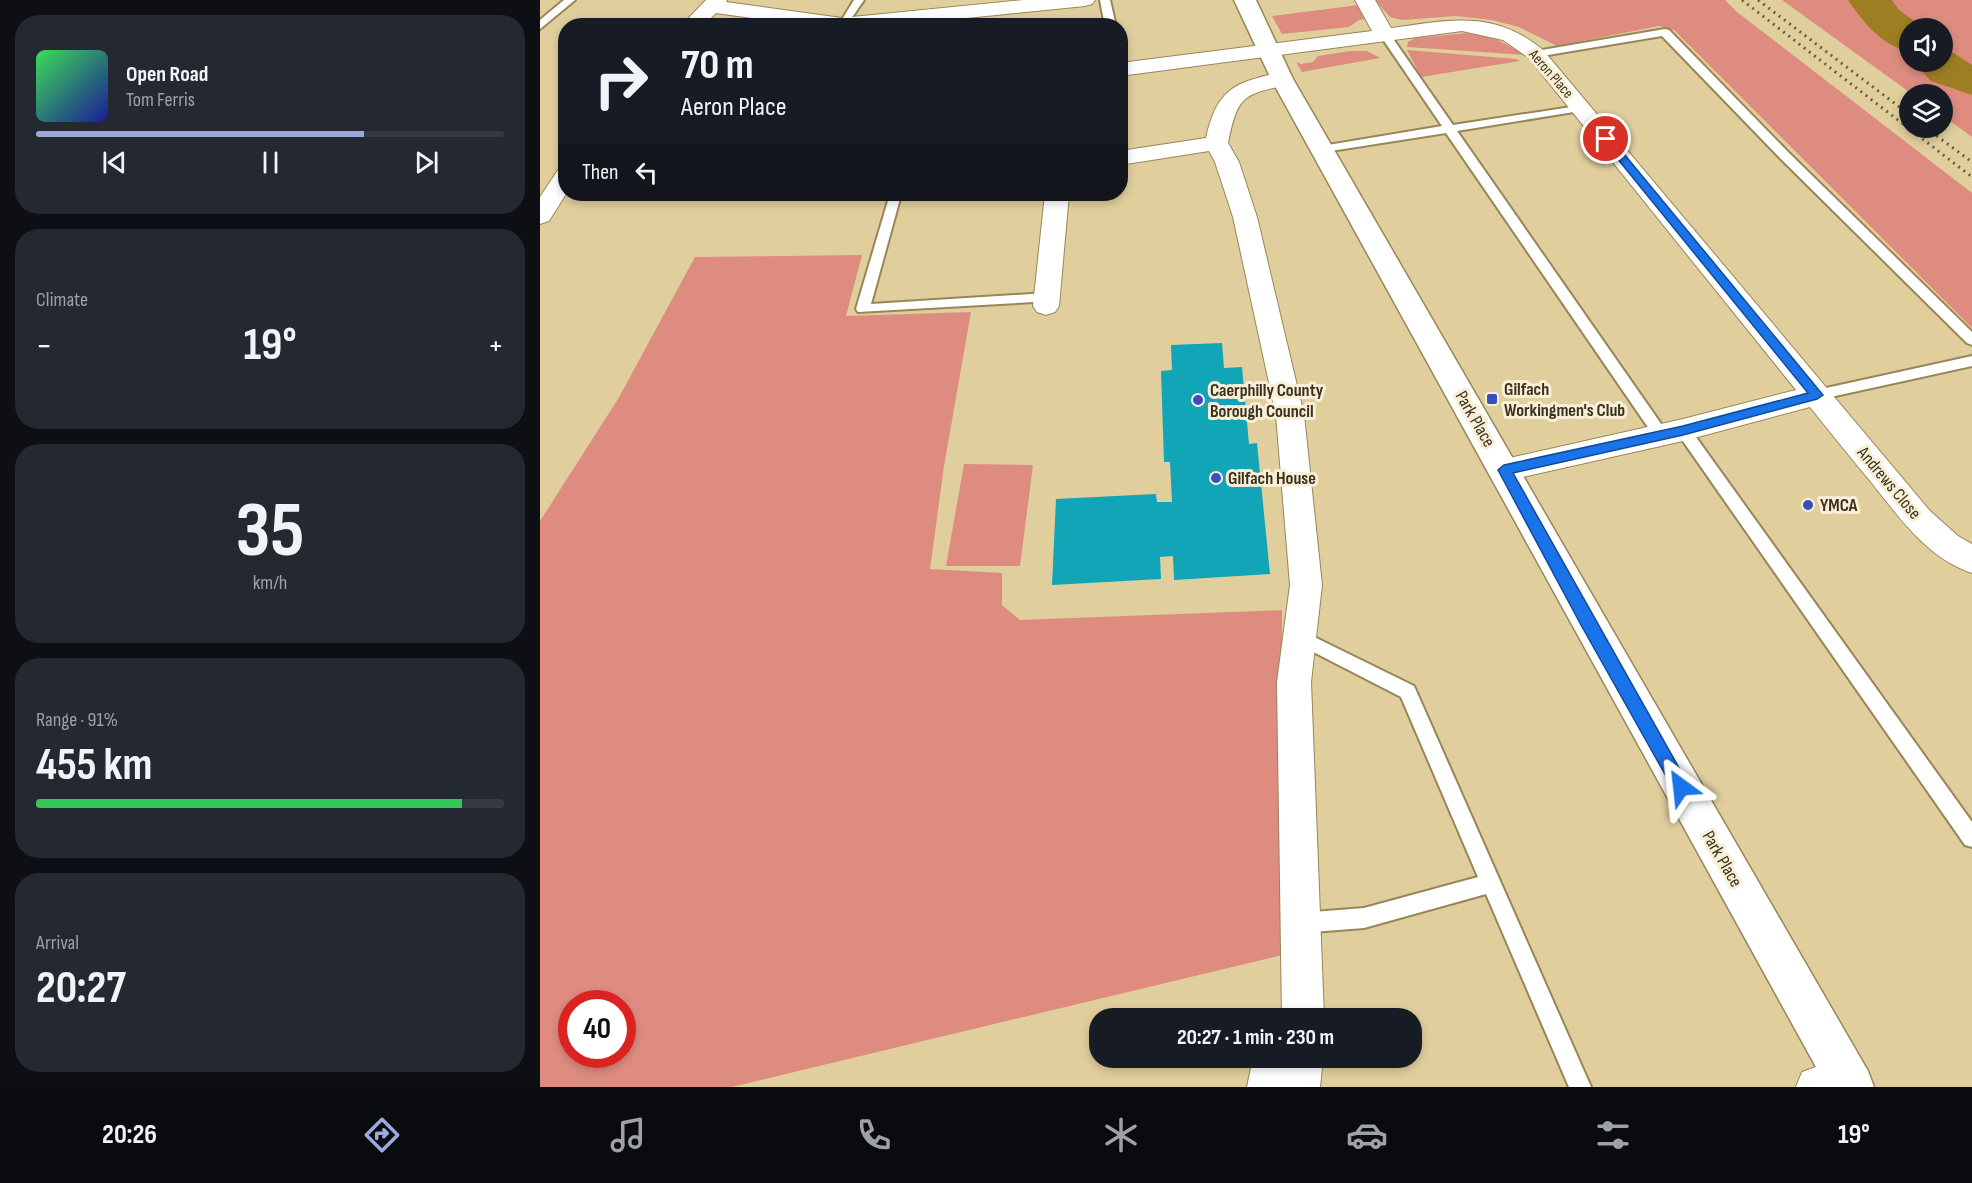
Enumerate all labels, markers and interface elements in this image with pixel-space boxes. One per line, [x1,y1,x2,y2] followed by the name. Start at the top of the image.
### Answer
[1899,18,1953,138] map controls
[1899,18,1953,72] button: sound
[681,40,754,91] text: 70 m
[582,42,660,120] icon: right
[1524,45,1577,102] street label: Aeron Place
[126,61,208,88] text: Open Road
[1899,84,1953,138] button: layers
[126,88,195,112] text: Tom Ferris
[681,91,787,123] text: Aeron Place
[1580,113,1631,164] pin
[1589,122,1622,155] icon: arrive
[98,146,131,179] icon: previous
[254,146,287,179] icon: pause
[410,146,443,179] icon: next
[630,156,663,189] icon: left
[582,159,618,186] text: Then
[36,288,88,312] text: Climate
[243,318,297,373] text: 19°
[36,326,52,366] text: −
[488,326,504,366] text: +
[1504,379,1625,421] place label: Gilfach Workingmen's Club
[1210,380,1324,422] place label: Caerphilly County Borough Council
[1451,387,1499,451] street label: Park Place
[1485,392,1499,406] marker: Gilfach Workingmen's Club
[1191,393,1205,407] marker: Caerphilly County Borough Council
[1852,442,1925,523] street label: Andrews Close
[1228,468,1316,489] place label: Gilfach House
[1209,471,1223,485] marker: Gilfach House
[235,485,305,578] text: 35
[1820,495,1858,516] place label: YMCA
[1801,498,1815,512] marker: YMCA
[253,571,287,595] text: km/h
[36,708,118,732] text: Range · 91%
[36,738,152,793] text: 455 km
[1649,755,1713,819] position arrow
[1698,827,1746,891] street label: Park Place
[36,931,79,955] text: Arrival
[36,961,126,1016] text: 20:27
[558,990,636,1068] speed limit sign: 40
[1177,1024,1334,1051] text: 20:27 · 1 min · 230 m
[361,1114,403,1156] icon: directions
[607,1114,649,1156] icon: music
[853,1114,895,1156] icon: phone
[1100,1114,1142,1156] icon: climate
[1346,1114,1388,1156] icon: car
[1592,1114,1634,1156] icon: filters
[102,1119,157,1151] text: 20:26
[1838,1119,1870,1151] text: 19°

